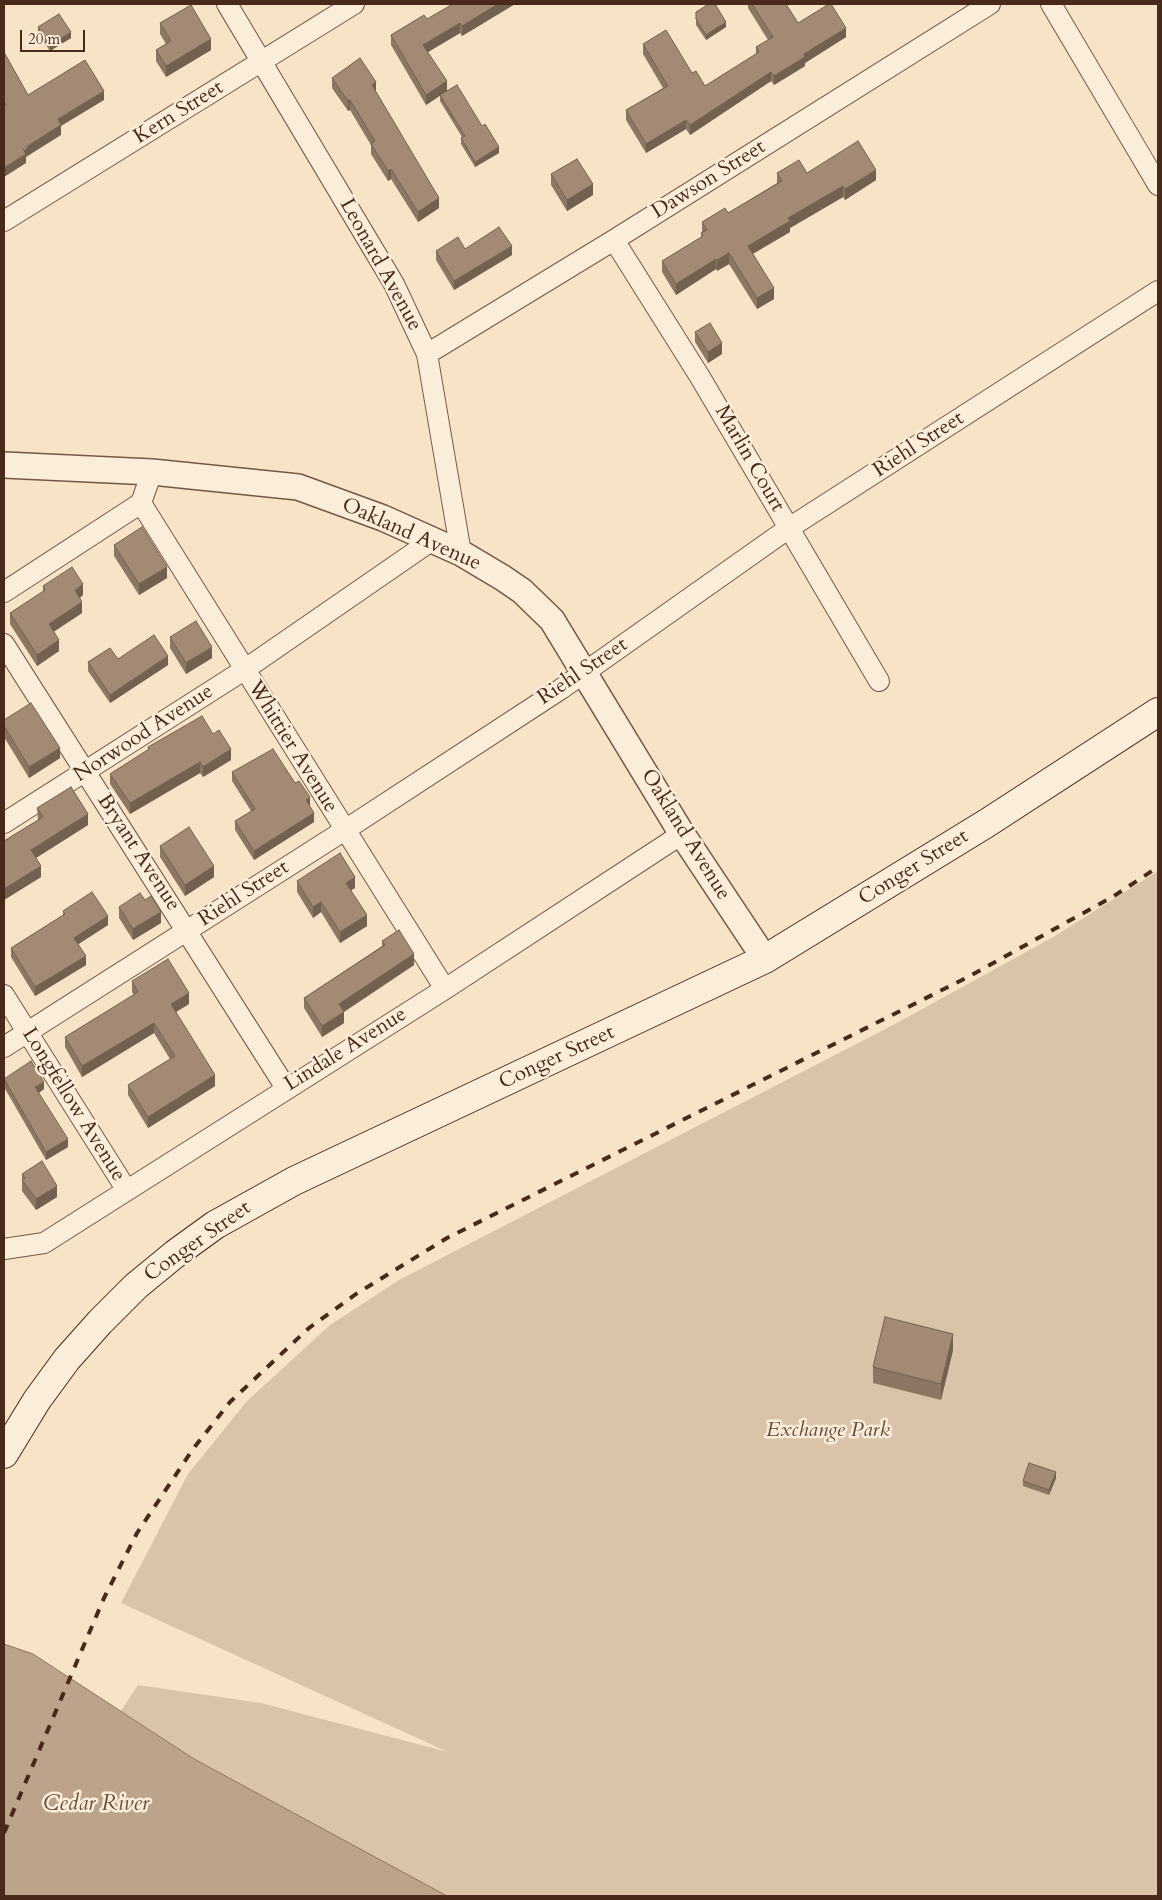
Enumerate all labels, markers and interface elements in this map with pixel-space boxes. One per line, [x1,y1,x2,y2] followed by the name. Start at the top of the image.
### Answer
[22,20,88,52] scale bar
[28,29,60,49] text: 20 m
[130,76,228,150] street label: Kern Street
[647,135,771,225] street label: Dawson Street
[333,195,427,335] street label: Leonard Avenue
[708,401,790,517] street label: Marlin Court
[869,406,969,484] street label: Riehl Street
[337,493,485,577] street label: Oakland Avenue
[533,633,633,711] street label: Riehl Street
[241,676,343,818] street label: Whittier Avenue
[69,679,219,789] street label: Norwood Avenue
[635,765,735,905] street label: Oakland Avenue
[91,790,185,916] street label: Bryant Avenue
[855,824,973,912] street label: Conger Street
[194,855,294,933] street label: Riehl Street
[280,1002,412,1098] street label: Lindale Avenue
[495,1020,619,1096] street label: Conger Street
[16,1024,130,1186] street label: Longfellow Avenue
[140,1196,256,1288] street label: Conger Street
[766,1418,890,1444] park label: Exchange Park
[43,1792,149,1818] water label: Cedar River

